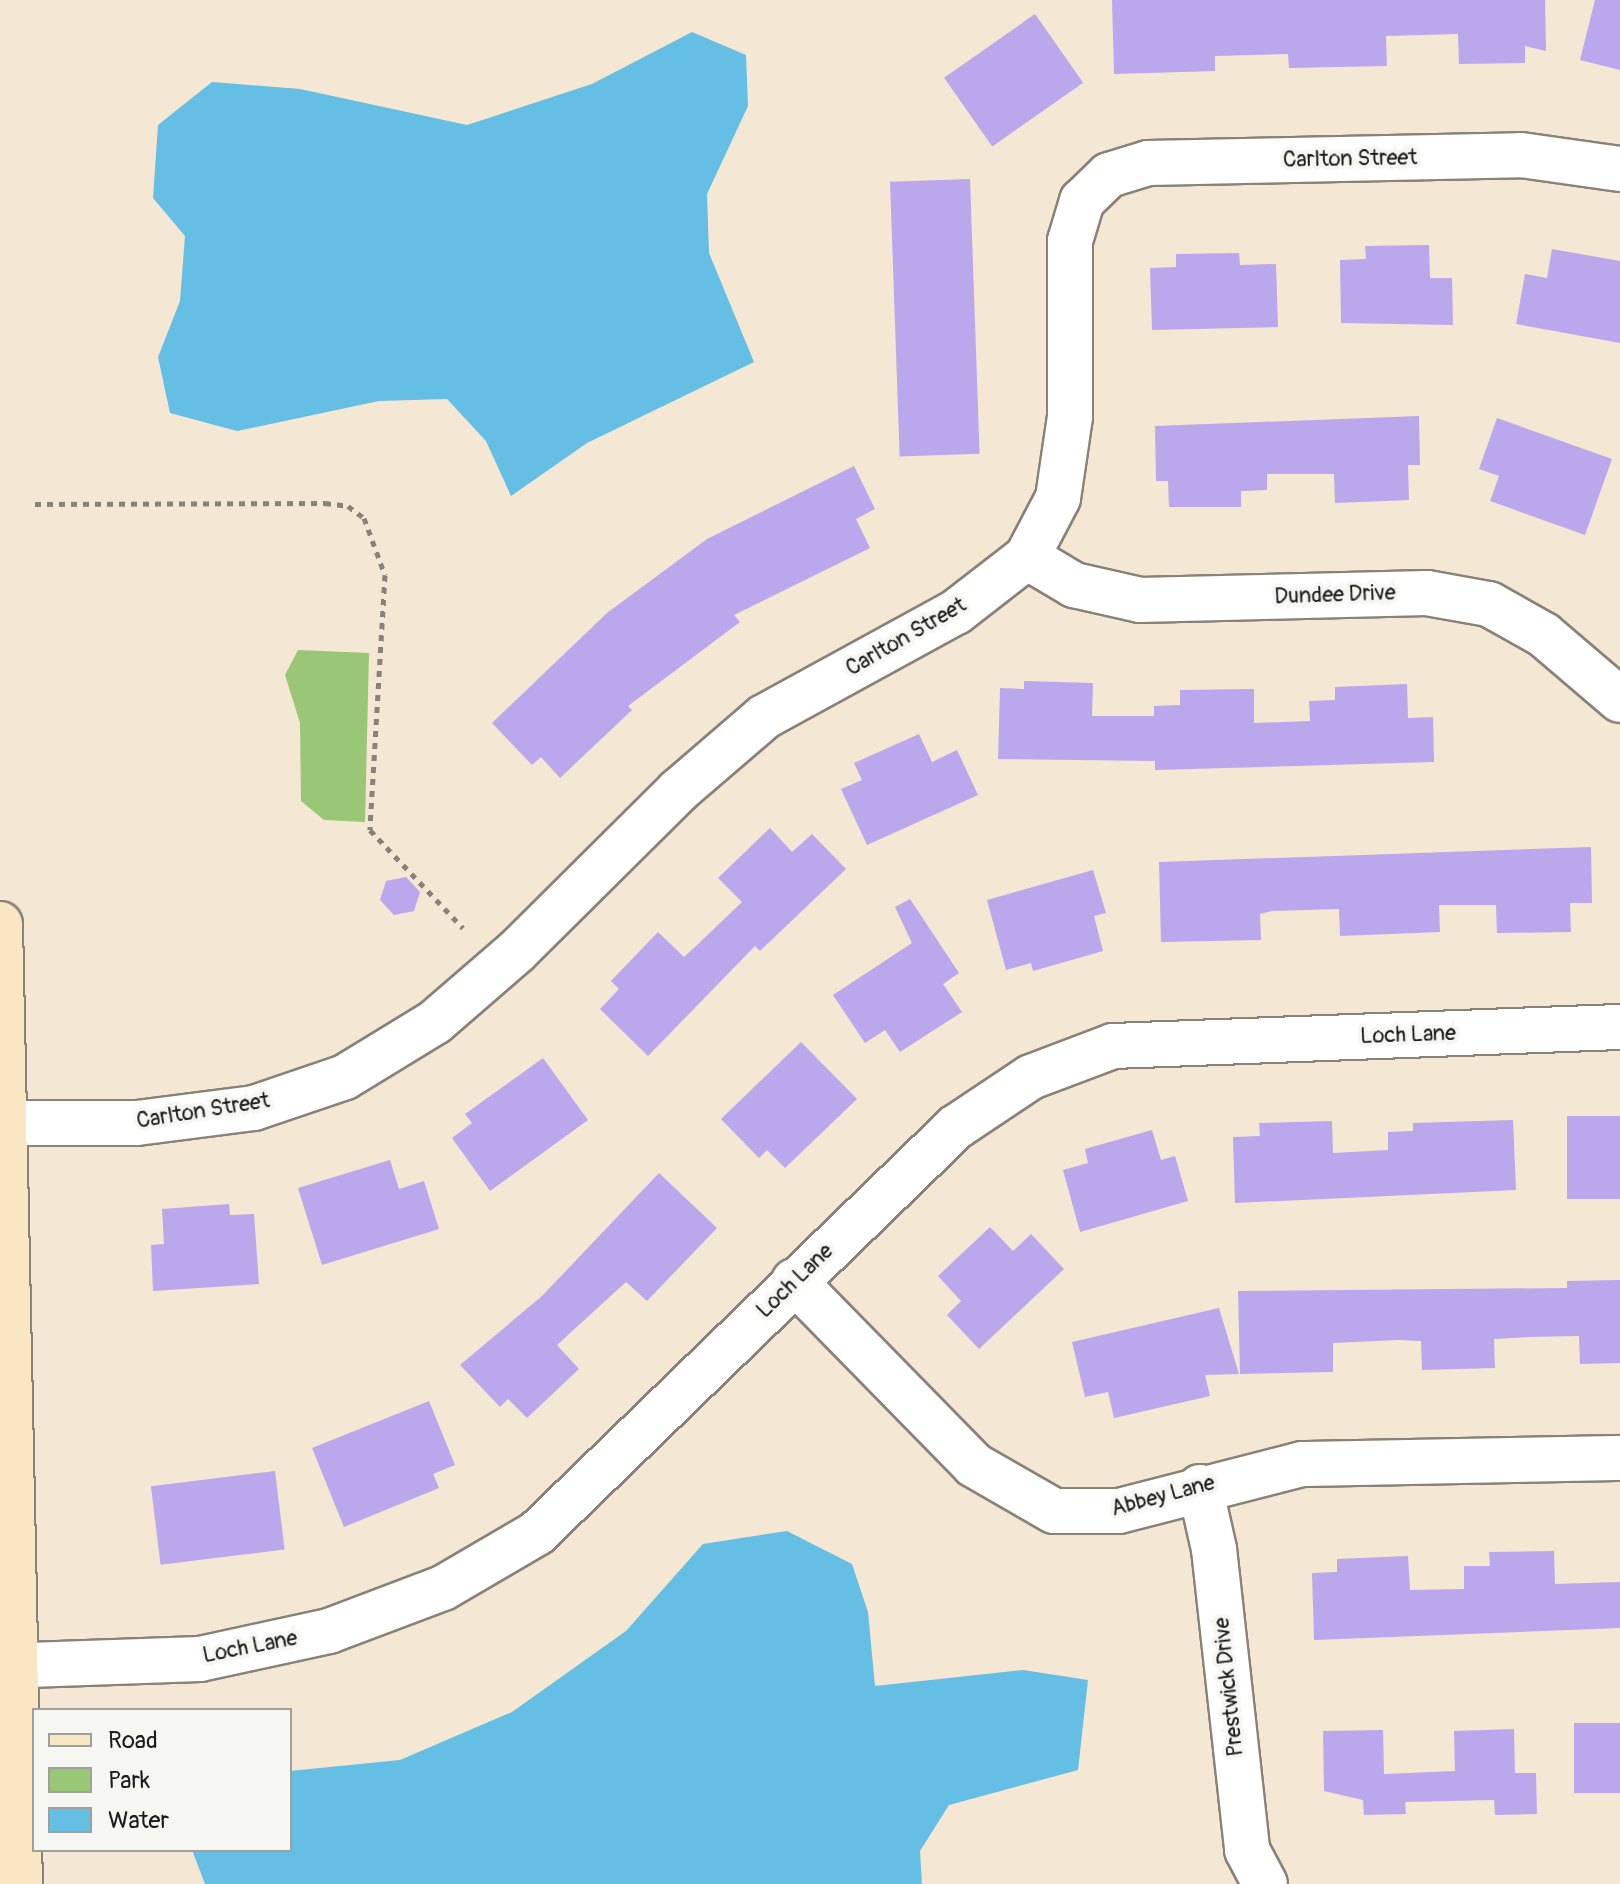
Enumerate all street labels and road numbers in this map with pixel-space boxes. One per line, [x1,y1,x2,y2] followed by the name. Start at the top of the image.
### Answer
[1283,145,1417,173] street label: Carlton Street
[1274,580,1396,610] street label: Dundee Drive
[841,592,971,682] street label: Carlton Street
[1360,1020,1456,1050] street label: Loch Lane
[135,1087,271,1135] street label: Carlton Street
[751,1238,839,1324] street label: Loch Lane
[1108,1470,1218,1522] street label: Abbey Lane
[1209,1616,1249,1758] street label: Prestwick Drive
[200,1625,300,1669] street label: Loch Lane

